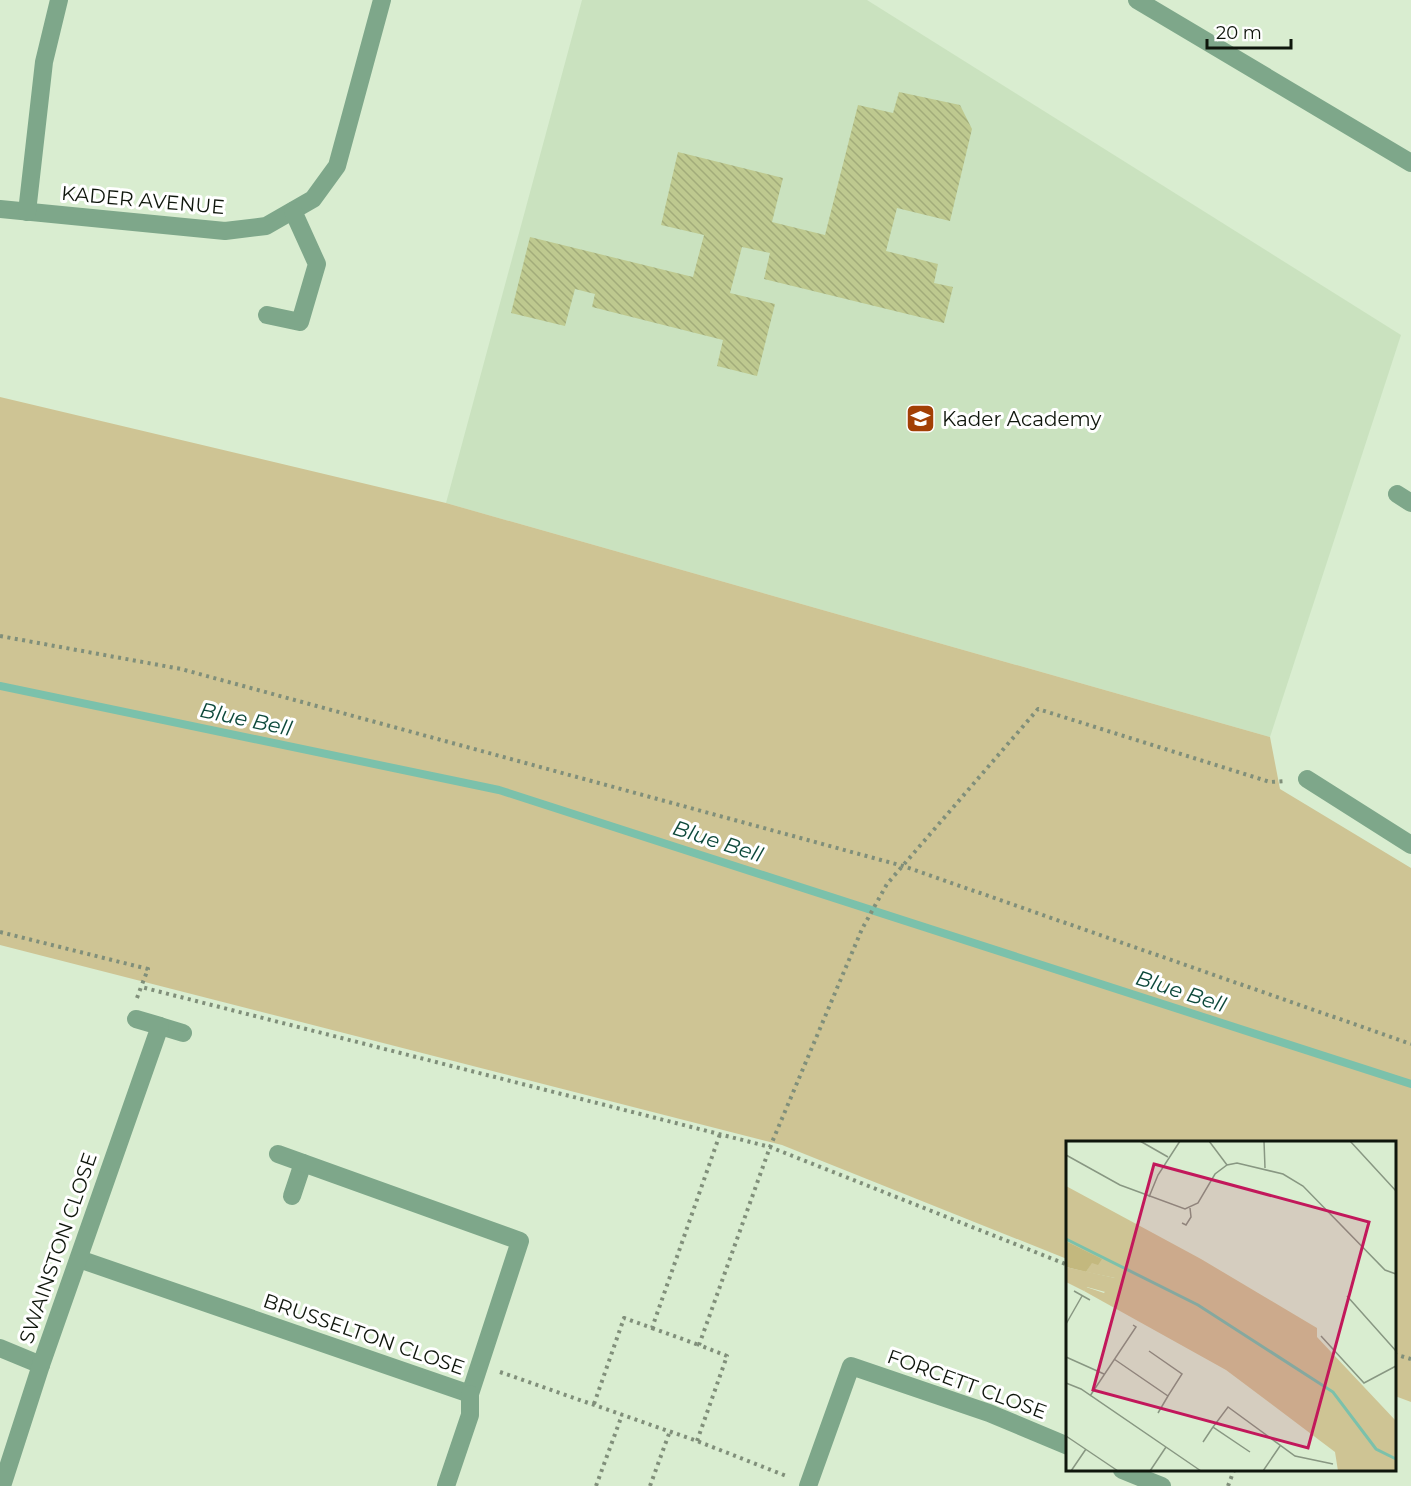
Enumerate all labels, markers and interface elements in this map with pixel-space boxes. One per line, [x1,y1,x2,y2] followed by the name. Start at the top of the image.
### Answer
[1207,12,1291,50] scale bar
[1216,22,1262,44] text: 20 m
[60,181,226,219] street label: KADER AVENUE
[905,403,937,435] school or university icon: Kader Academy
[942,407,1101,431] place label: Kader Academy
[198,697,295,741] water label: Blue Bell
[670,815,767,867] water label: Blue Bell
[1133,965,1230,1017] water label: Blue Bell
[1066,1141,1396,1471] inset map
[14,1149,102,1347] street label: SWAINSTON CLOSE
[260,1288,468,1380] street label: BRUSSELTON CLOSE
[884,1344,1050,1424] street label: FORCETT CLOSE

